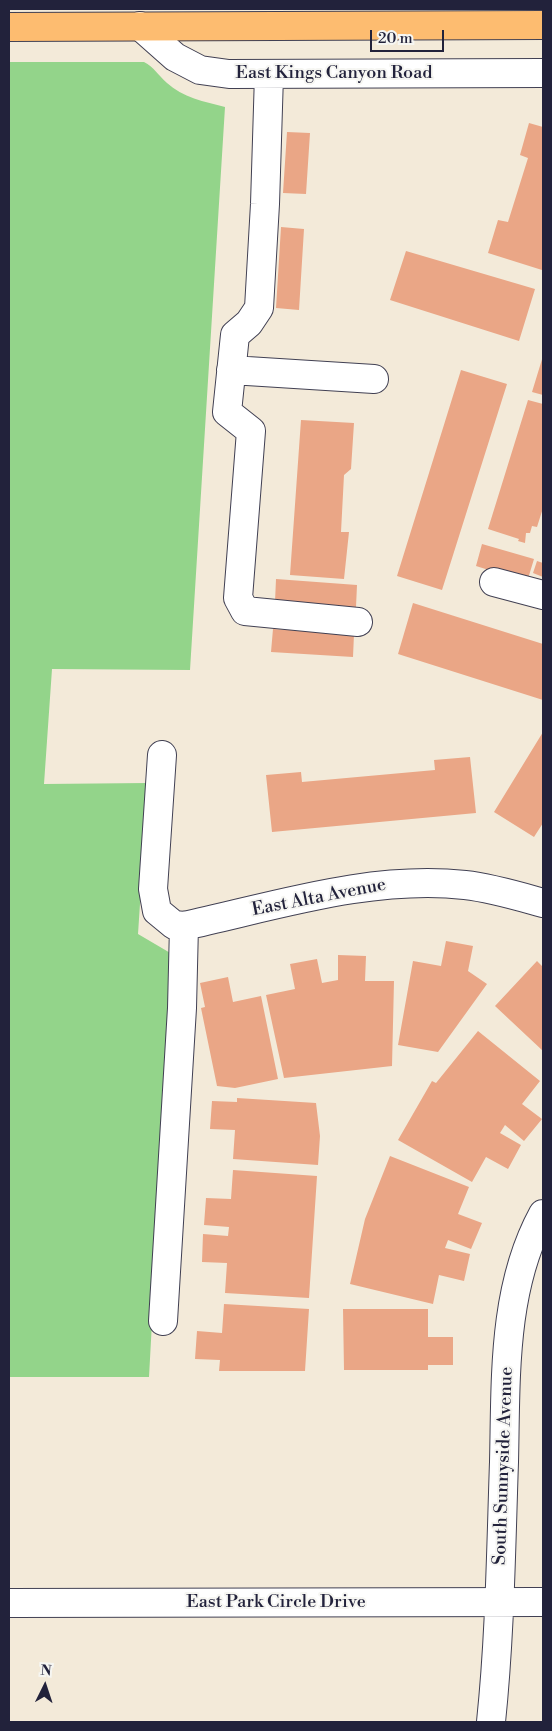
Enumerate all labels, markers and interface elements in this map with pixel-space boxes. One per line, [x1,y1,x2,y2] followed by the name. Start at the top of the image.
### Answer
[372,20,446,52] scale bar
[378,29,413,48] text: 20 m
[235,63,433,85] street label: East Kings Canyon Road
[250,874,388,922] street label: East Alta Avenue
[490,1366,518,1566] street label: South Sunnyside Avenue
[186,1592,366,1614] street label: East Park Circle Drive
[20,1661,70,1711] north arrow
[40,1662,52,1680] text: N

